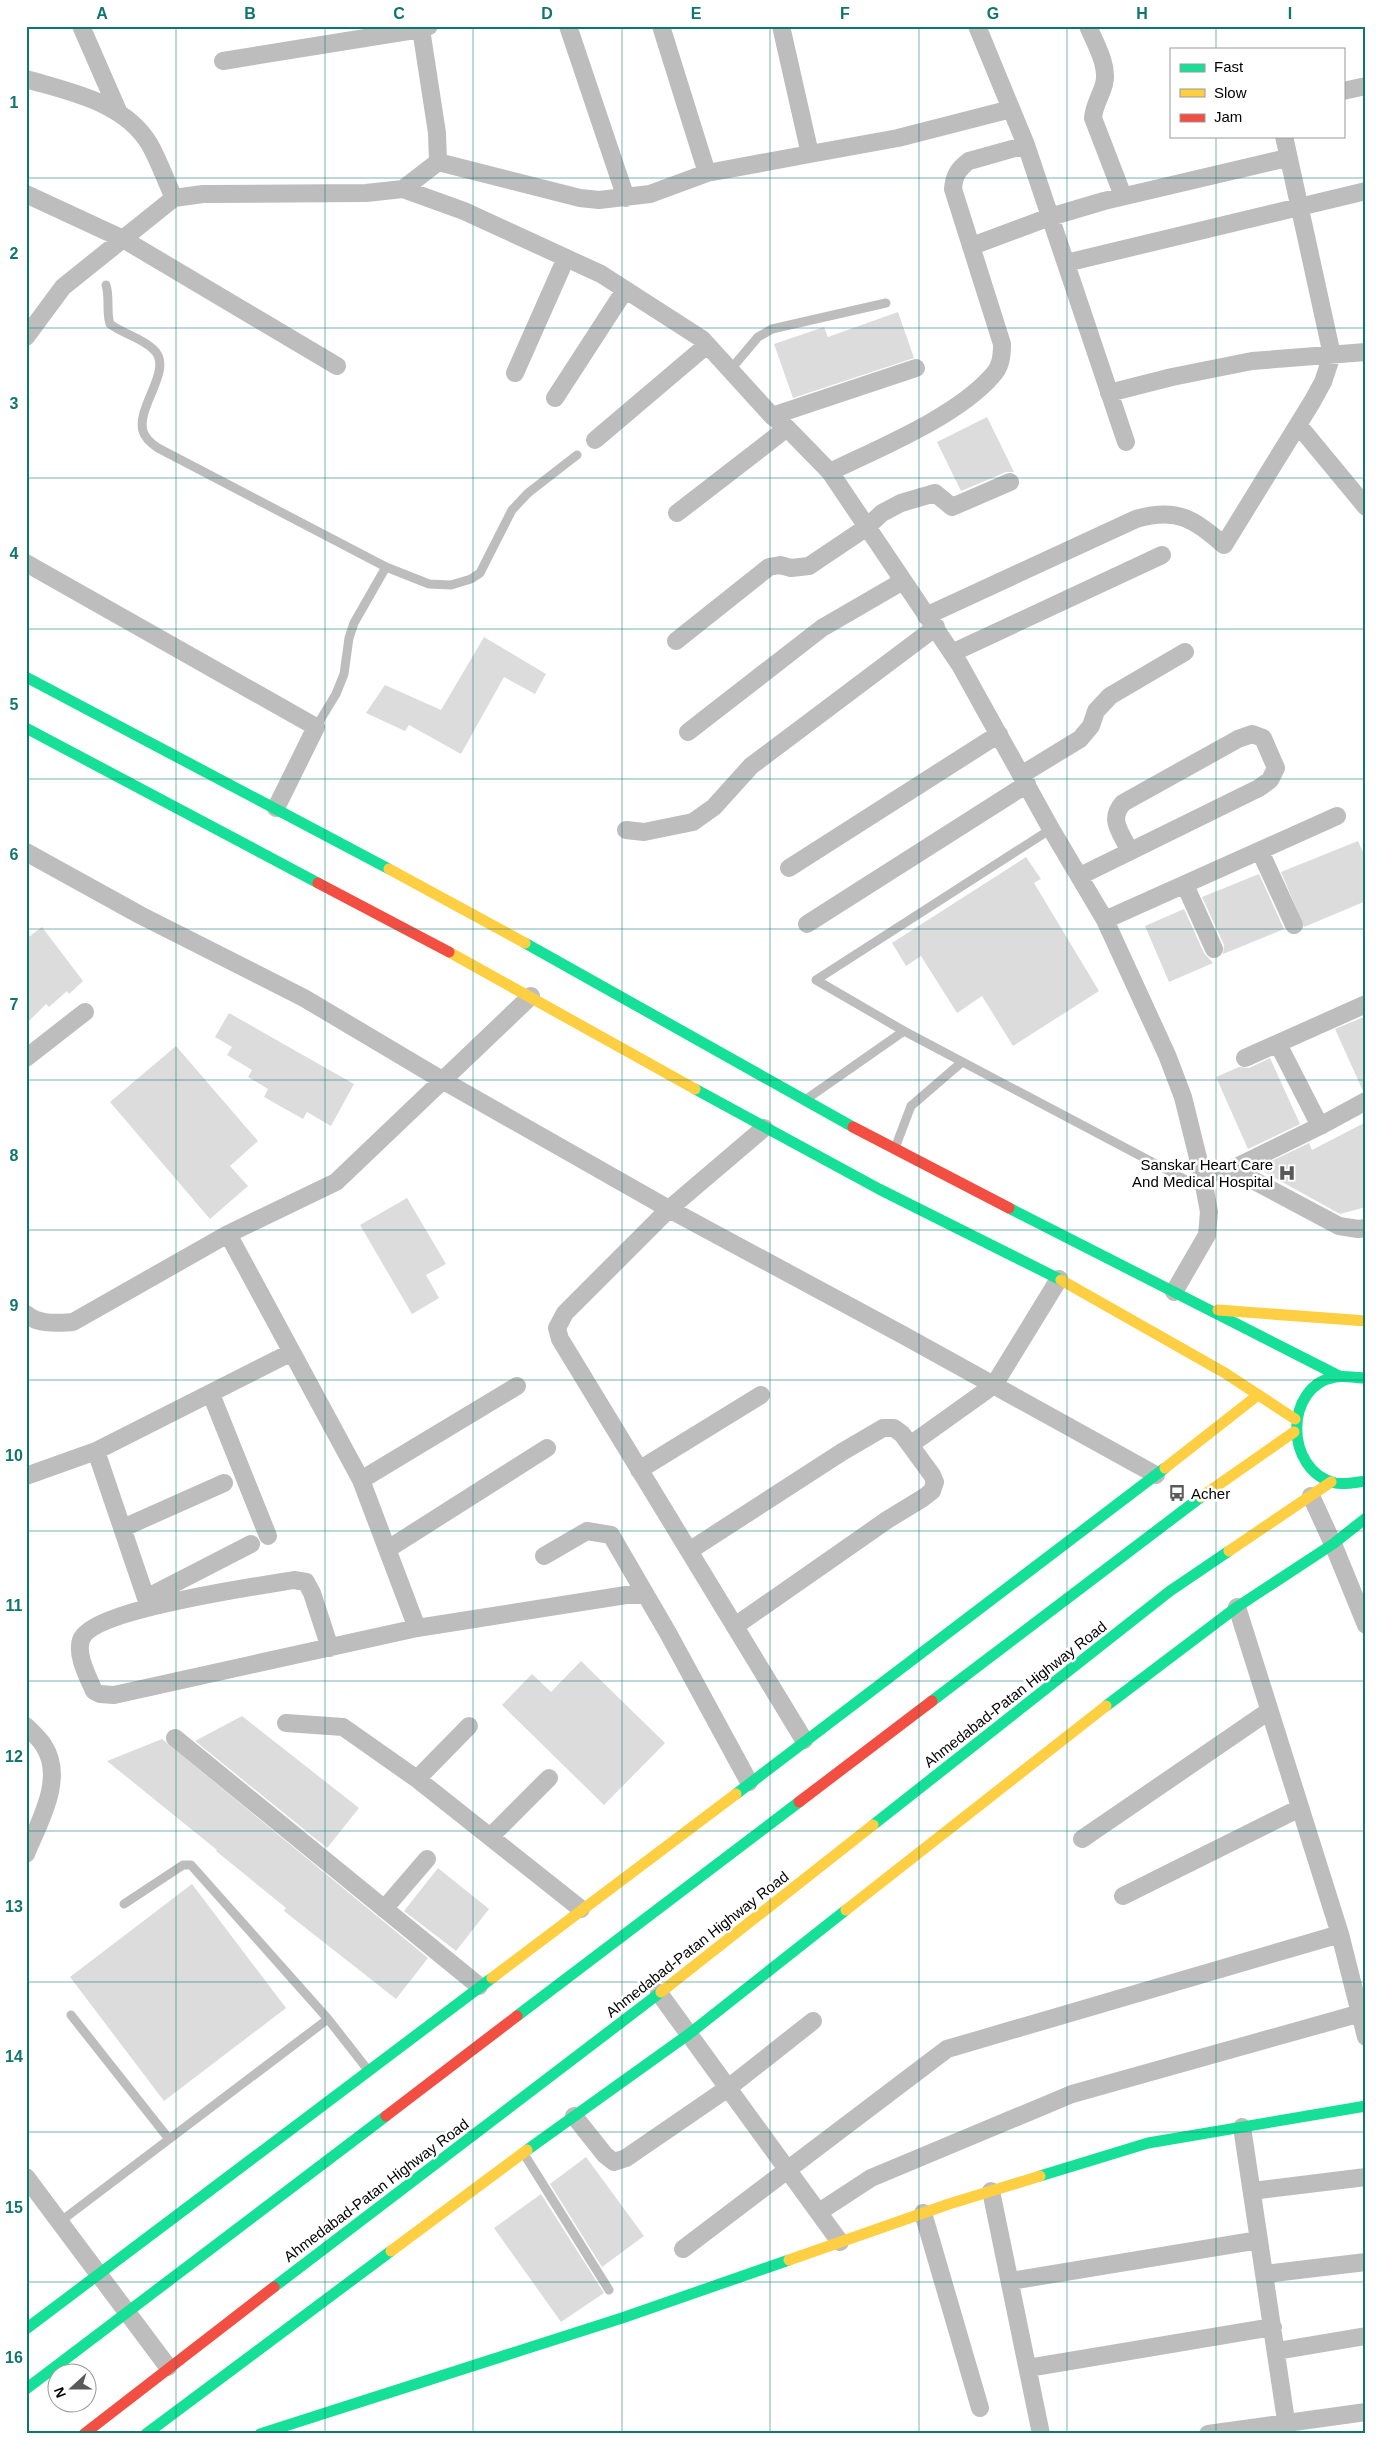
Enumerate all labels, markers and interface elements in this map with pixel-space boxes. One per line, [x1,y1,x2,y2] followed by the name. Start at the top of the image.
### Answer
[96,5,108,22] text: A
[244,5,256,22] text: B
[393,5,405,22] text: C
[541,5,553,22] text: D
[691,5,702,22] text: E
[840,5,850,22] text: F
[987,5,999,22] text: G
[1136,5,1148,22] text: H
[1288,5,1292,22] text: I
[1170,48,1344,138] legend
[1214,58,1244,75] text: Fast
[1214,84,1247,101] text: Slow
[10,94,19,111] text: 1
[1214,108,1242,125] text: Jam
[10,245,19,262] text: 2
[10,395,19,412] text: 3
[10,545,19,562] text: 4
[10,696,19,713] text: 5
[10,846,19,863] text: 6
[10,996,19,1013] text: 7
[10,1147,19,1164] text: 8
[1132,1156,1273,1190] place label: Sanskar Heart Care And Medical Hospital
[1277,1163,1297,1183] hospital icon: Sanskar Heart Care And Medical Hospital
[10,1297,19,1314] text: 9
[5,1447,23,1464] text: 10
[1167,1483,1187,1503] bus stop icon: Acher
[1191,1485,1230,1502] place label: Acher
[6,1597,23,1614] text: 11
[920,1617,1110,1771] street label: Ahmedabad-Patan Highway Road
[5,1748,23,1765] text: 12
[602,1867,792,2021] street label: Ahmedabad-Patan Highway Road
[5,1898,23,1915] text: 13
[5,2048,23,2065] text: 14
[280,2115,472,2265] street label: Ahmedabad-Patan Highway Road
[5,2199,23,2216] text: 15
[5,2349,23,2366] text: 16
[48,2362,98,2412] north arrow
[51,2385,69,2400] text: N

